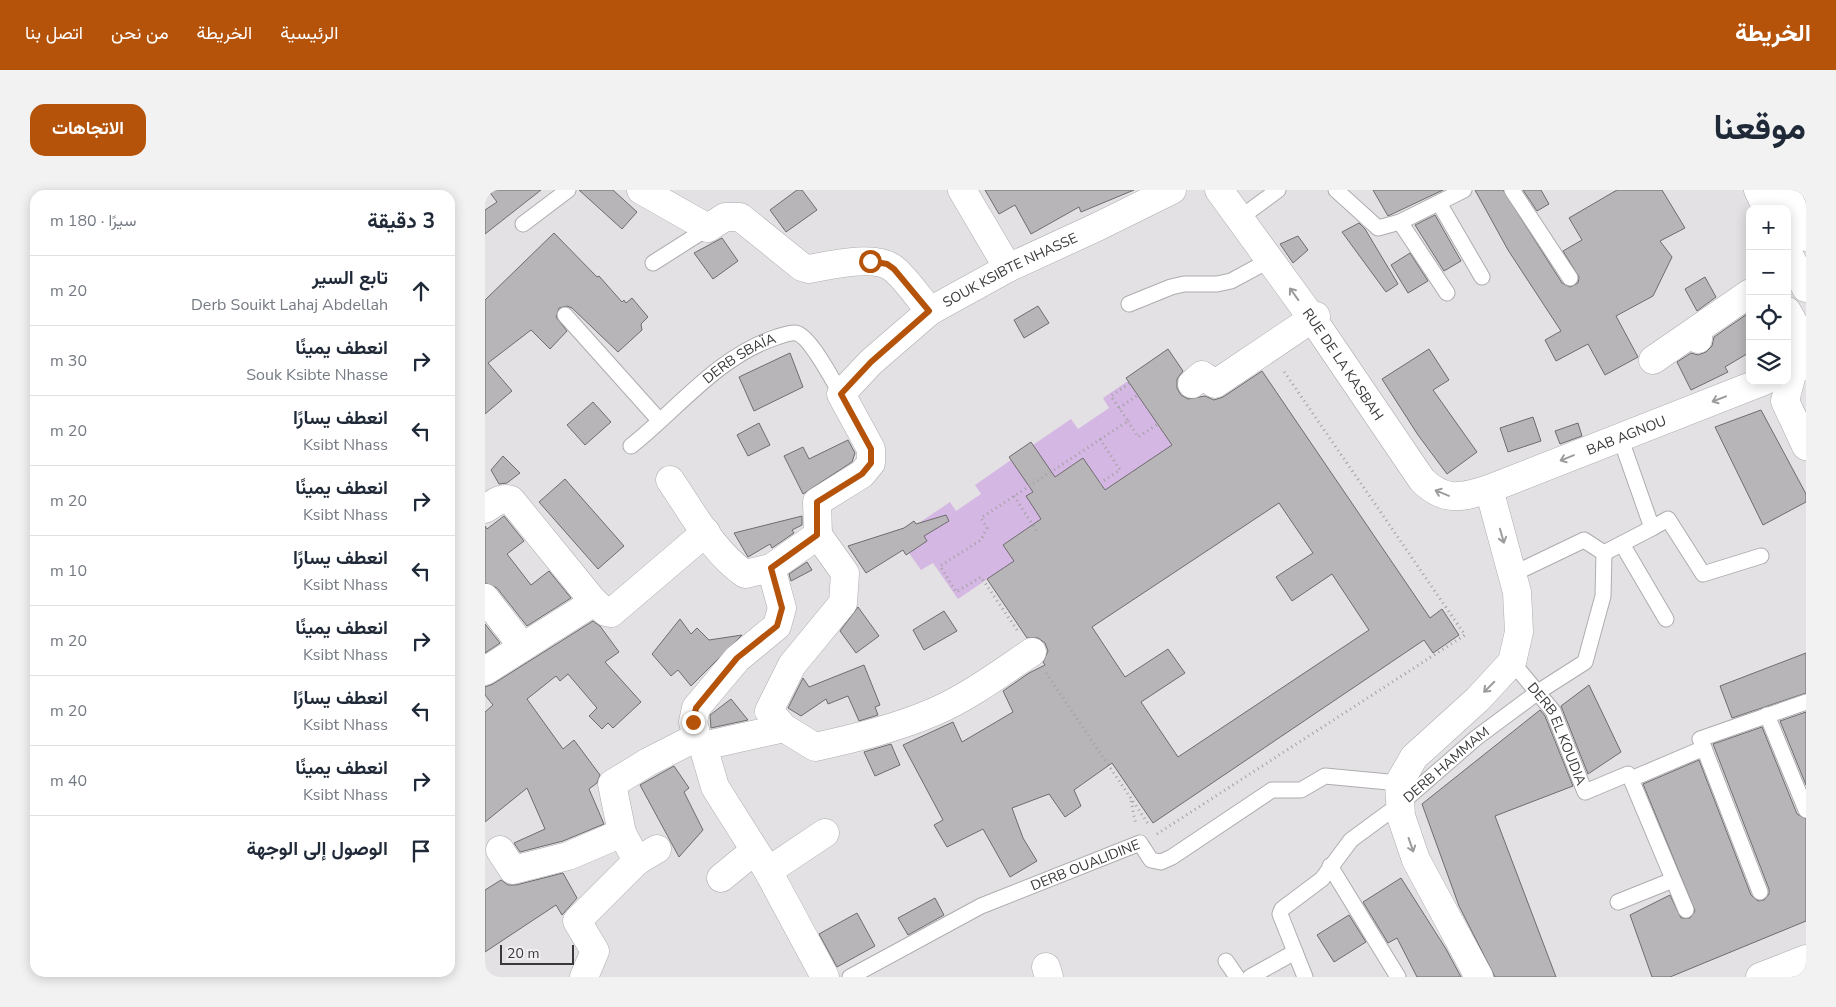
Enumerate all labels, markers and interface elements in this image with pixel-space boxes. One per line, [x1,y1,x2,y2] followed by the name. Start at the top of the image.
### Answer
[1735,17,1811,49] text: الخريطة
[25,21,83,45] text: اتصل بنا
[111,21,169,45] text: من نحن
[197,21,252,45] text: الخريطة
[280,21,338,45] text: الرئيسية
[30,104,146,156] button: الاتجاهات
[1713,104,1806,151] text: موقعنا
[1746,205,1791,385] map controls
[1746,205,1791,250] button: +
[367,207,435,235] text: 3 دقيقة
[50,210,136,232] text: سيرًا · 180 m
[939,228,1080,312] street label: SOUK KSIBTE NHASSE
[859,250,882,273] route start
[1746,250,1791,295] button: −
[312,265,388,291] text: تابع السير
[407,277,435,305] icon: ahead
[50,280,87,302] text: 20 m
[1289,287,1299,301] one-way arrow
[191,294,388,316] text: Derb Souikt Lahaj Abdellah
[1746,295,1791,340] button: locate
[1298,304,1388,424] street label: RUE DE LA KASBAH
[698,329,778,388] street label: DERB SBAÏA
[295,335,388,361] text: انعطف يمينًا
[1746,340,1791,385] button: layers
[407,347,435,375] icon: right
[50,350,87,372] text: 30 m
[246,364,388,386] text: Souk Ksibte Nhasse
[1712,395,1727,404] one-way arrow
[293,405,388,431] text: انعطف يسارًا
[1583,411,1669,459] street label: BAB AGNOU
[407,417,435,445] icon: left
[50,420,87,442] text: 20 m
[303,434,388,456] text: Ksibt Nhass
[1560,454,1576,463] one-way arrow
[295,475,388,501] text: انعطف يمينًا
[407,487,435,515] icon: right
[1435,488,1450,498] one-way arrow
[50,490,87,512] text: 20 m
[303,504,388,526] text: Ksibt Nhass
[1498,528,1508,544] one-way arrow
[293,545,388,571] text: انعطف يسارًا
[407,557,435,585] icon: left
[50,560,87,582] text: 10 m
[303,574,388,596] text: Ksibt Nhass
[295,615,388,641] text: انعطف يمينًا
[407,627,435,655] icon: right
[50,630,87,652] text: 20 m
[303,644,388,666] text: Ksibt Nhass
[1523,678,1591,788] street label: DERB EL KOUDIA
[1483,681,1495,693] one-way arrow
[293,685,388,711] text: انعطف يسارًا
[407,697,435,725] icon: left
[50,700,87,722] text: 20 m
[682,711,705,734] route end
[303,714,388,736] text: Ksibt Nhass
[1399,722,1493,807] street label: DERB HAMMAM
[295,755,388,781] text: انعطف يمينًا
[407,767,435,795] icon: right
[50,770,87,792] text: 40 m
[303,784,388,806] text: Ksibt Nhass
[1028,835,1142,895] street label: DERB OUALIDINE
[246,836,388,862] text: الوصول إلى الوجهة
[407,837,435,865] icon: arrive
[1407,837,1416,853] one-way arrow
[500,942,574,965] scale bar
[507,944,539,963] text: 20 m

